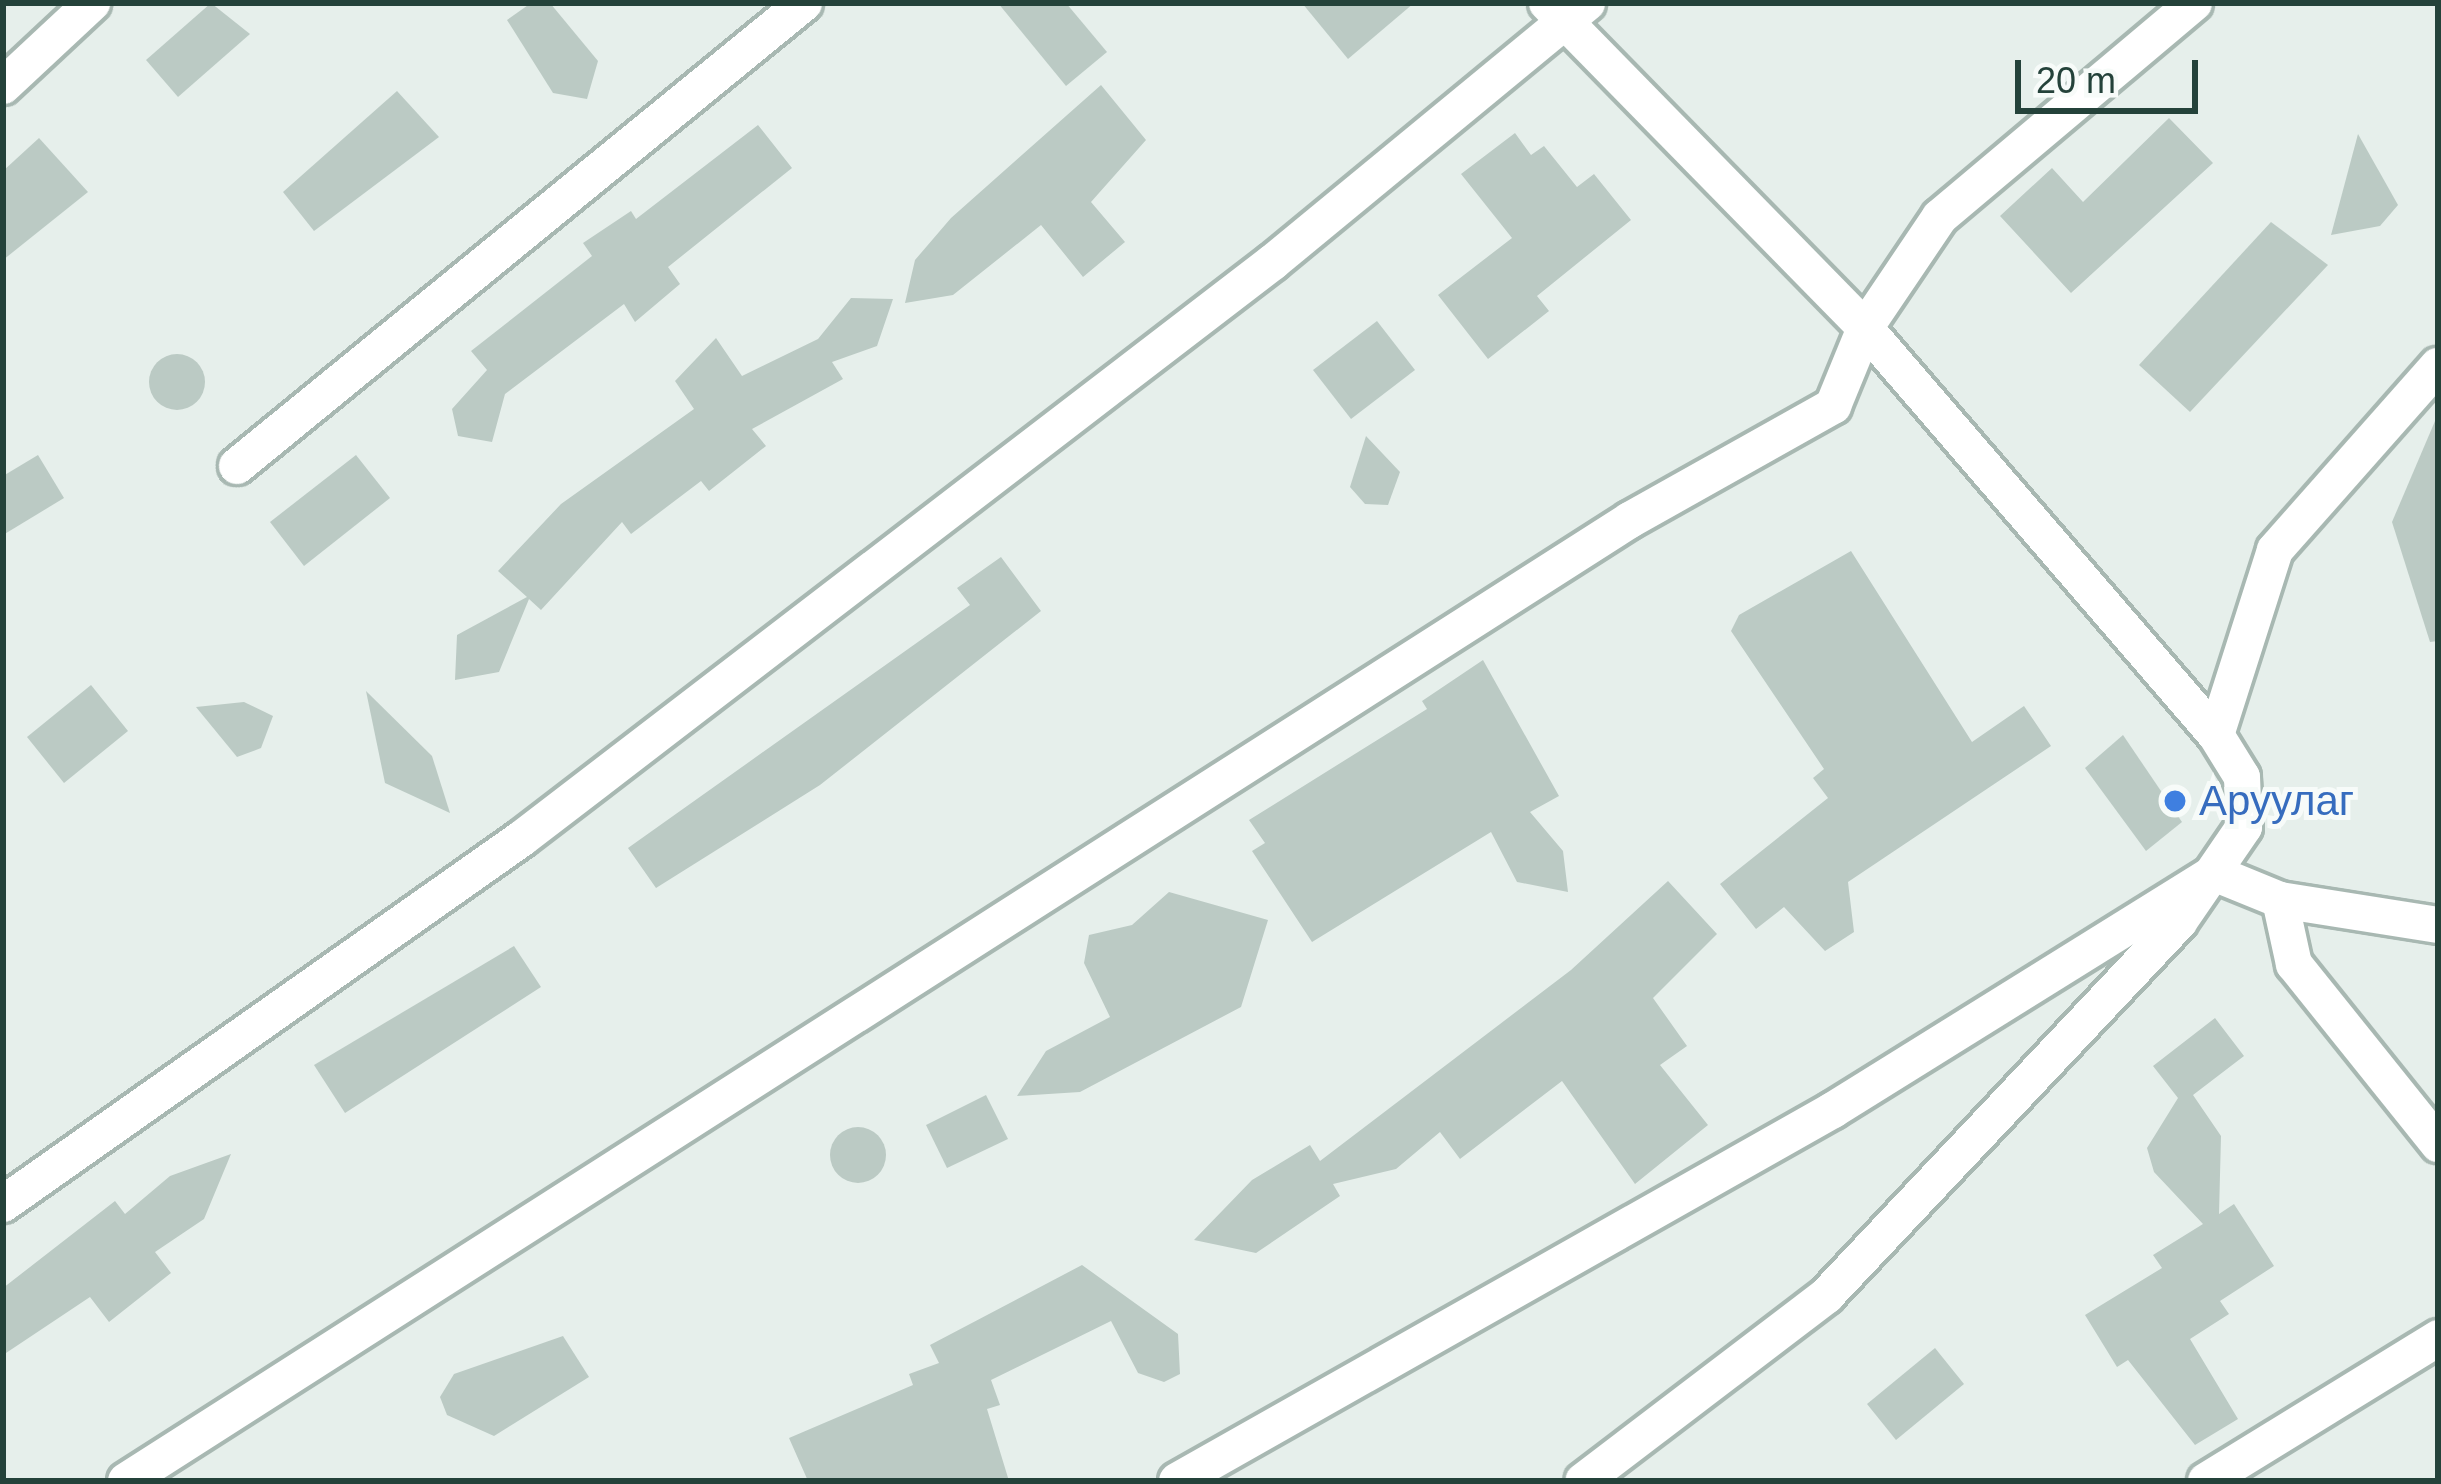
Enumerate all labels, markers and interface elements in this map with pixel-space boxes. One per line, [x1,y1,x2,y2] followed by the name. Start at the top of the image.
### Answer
[2021,36,2204,110] scale bar
[2036,60,2116,101] text: 20 m
[2199,776,2354,826] place label: Аруулаг
[2162,788,2188,814] marker: Аруулаг

